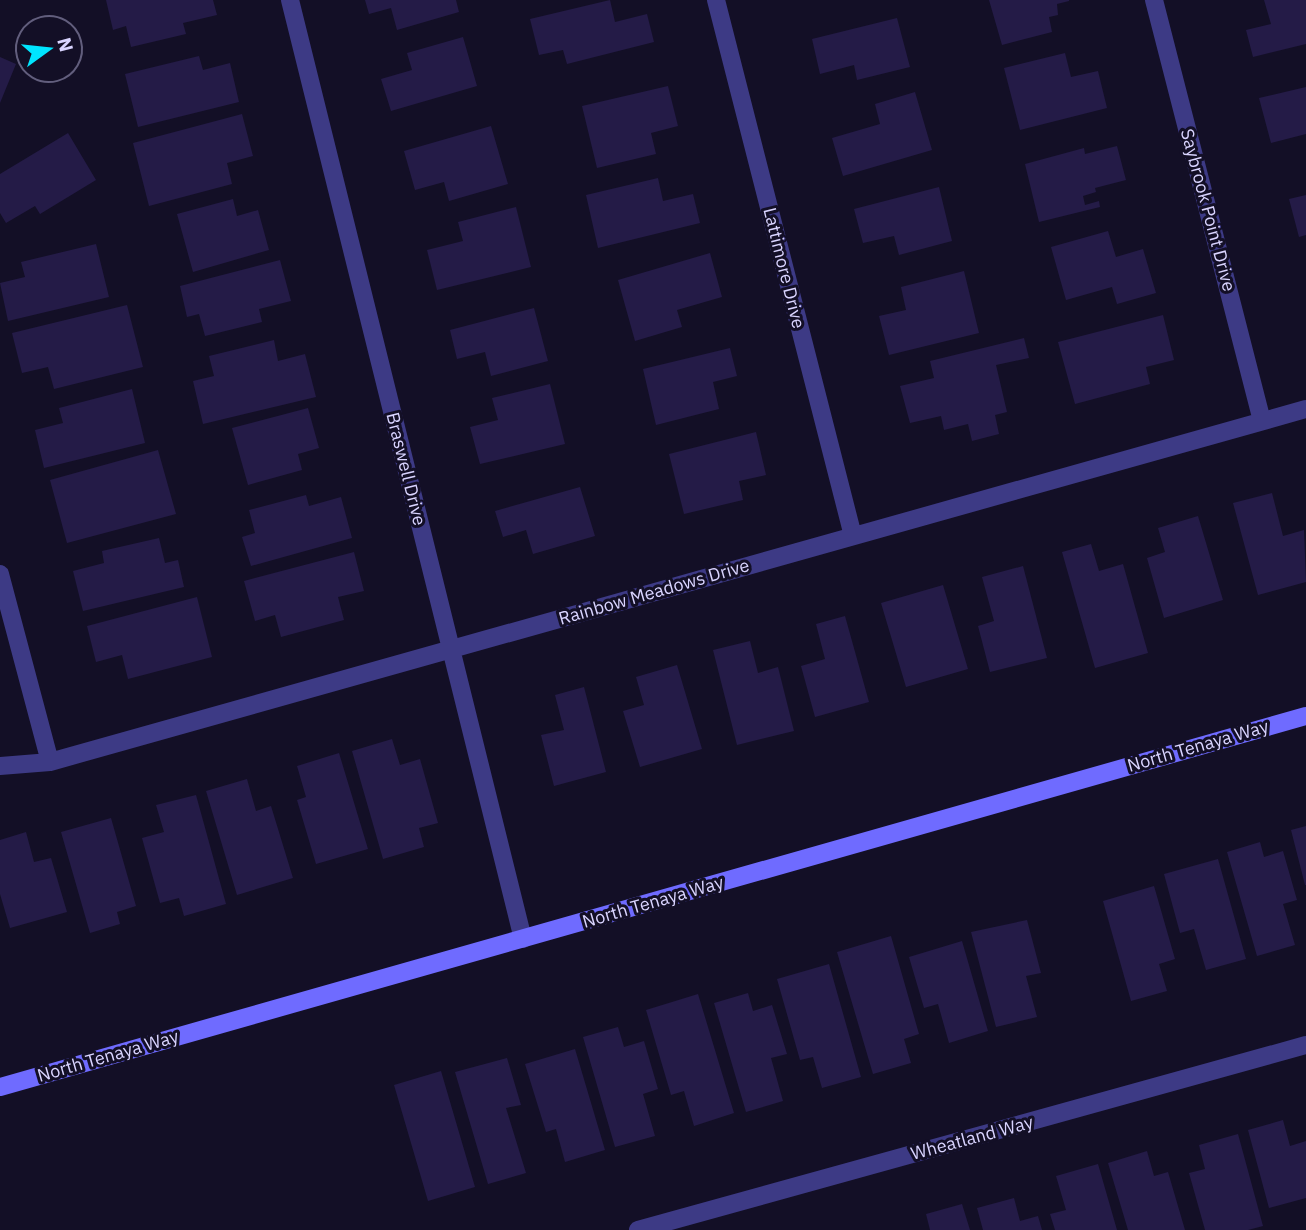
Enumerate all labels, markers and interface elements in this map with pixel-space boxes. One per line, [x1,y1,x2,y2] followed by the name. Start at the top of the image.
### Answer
[14,14,84,84] north arrow
[52,35,79,54] text: N
[1176,126,1241,294] street label: Saybrook Point Drive
[758,205,811,331] street label: Lattimore Drive
[381,410,432,528] street label: Braswell Drive
[556,553,752,630] street label: Rainbow Meadows Drive
[1125,714,1271,777] street label: North Tenaya Way
[580,870,726,933] street label: North Tenaya Way
[35,1024,181,1087] street label: North Tenaya Way
[908,1110,1036,1165] street label: Wheatland Way

